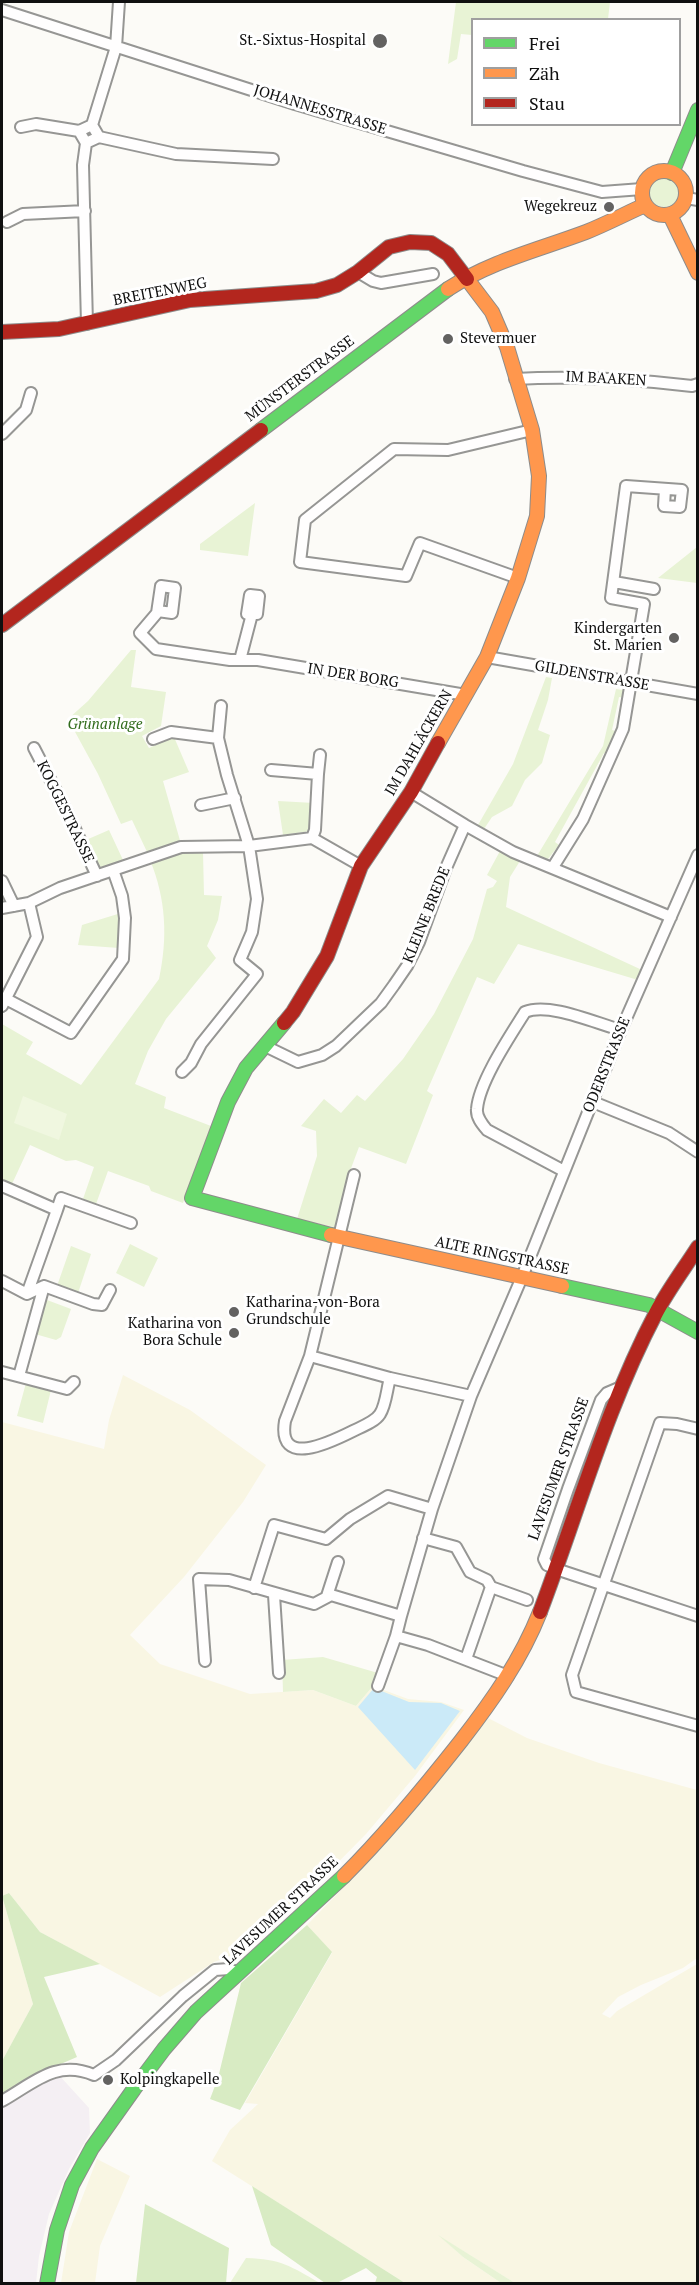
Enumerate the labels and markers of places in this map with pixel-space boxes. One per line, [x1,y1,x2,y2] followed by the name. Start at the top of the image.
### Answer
[239,32,366,50] place label: St.-Sixtus-Hospital
[371,32,389,50] marker: St.-Sixtus-Hospital
[524,198,597,216] place label: Wegekreuz
[602,200,616,214] marker: Wegekreuz
[460,330,536,348] place label: Stevermuer
[441,332,455,346] marker: Stevermuer
[574,620,662,655] place label: Kindergarten St. Marien
[667,631,681,645] marker: Kindergarten St. Marien
[246,1294,380,1329] place label: Katharina-von-Bora Grundschule
[227,1305,241,1319] marker: Katharina-von-Bora Grundschule
[128,1315,222,1350] place label: Katharina von Bora Schule
[227,1326,241,1340] marker: Katharina von Bora Schule
[120,2071,220,2089] place label: Kolpingkapelle
[101,2073,115,2087] marker: Kolpingkapelle

